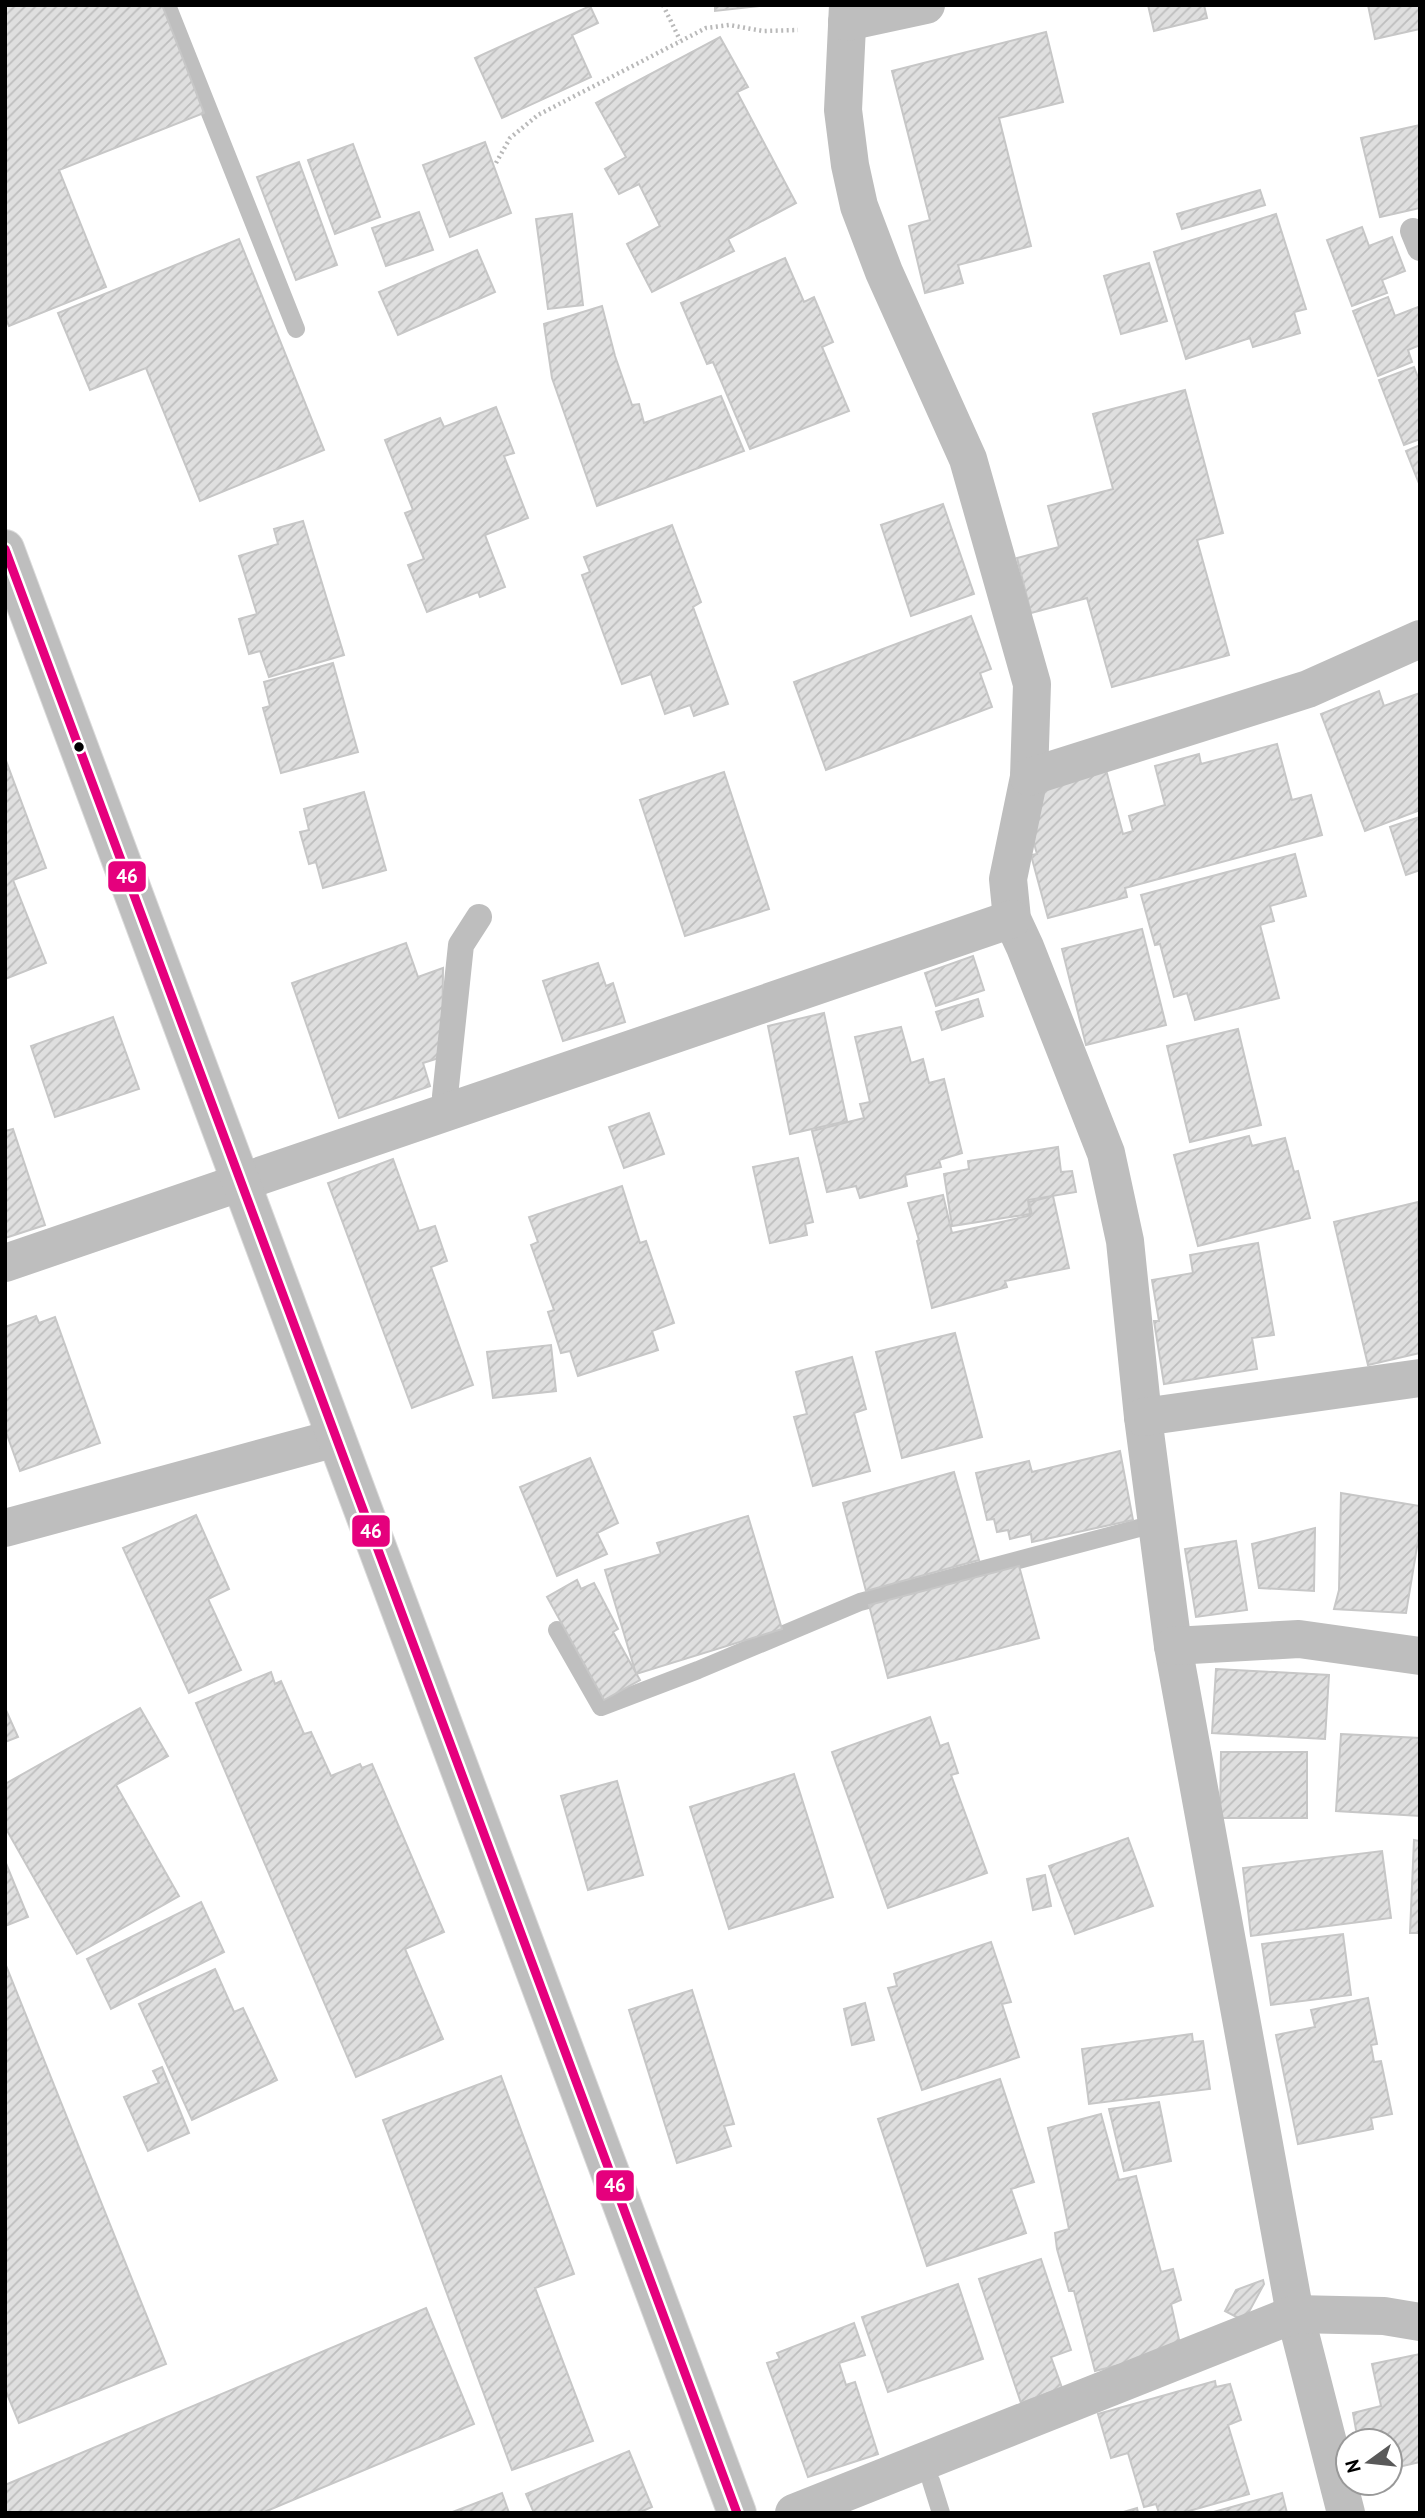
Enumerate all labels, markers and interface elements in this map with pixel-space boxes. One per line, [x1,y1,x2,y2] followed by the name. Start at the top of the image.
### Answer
[72,740,86,754] unlabelled marker
[107,860,147,893] line badge: 46
[116,864,138,888] text: 46
[351,1514,391,1548] line badge: 46
[360,1519,382,1543] text: 46
[595,2169,635,2202] line badge: 46
[604,2173,626,2197] text: 46
[1334,2427,1404,2497] north arrow
[1339,2457,1366,2476] text: N

